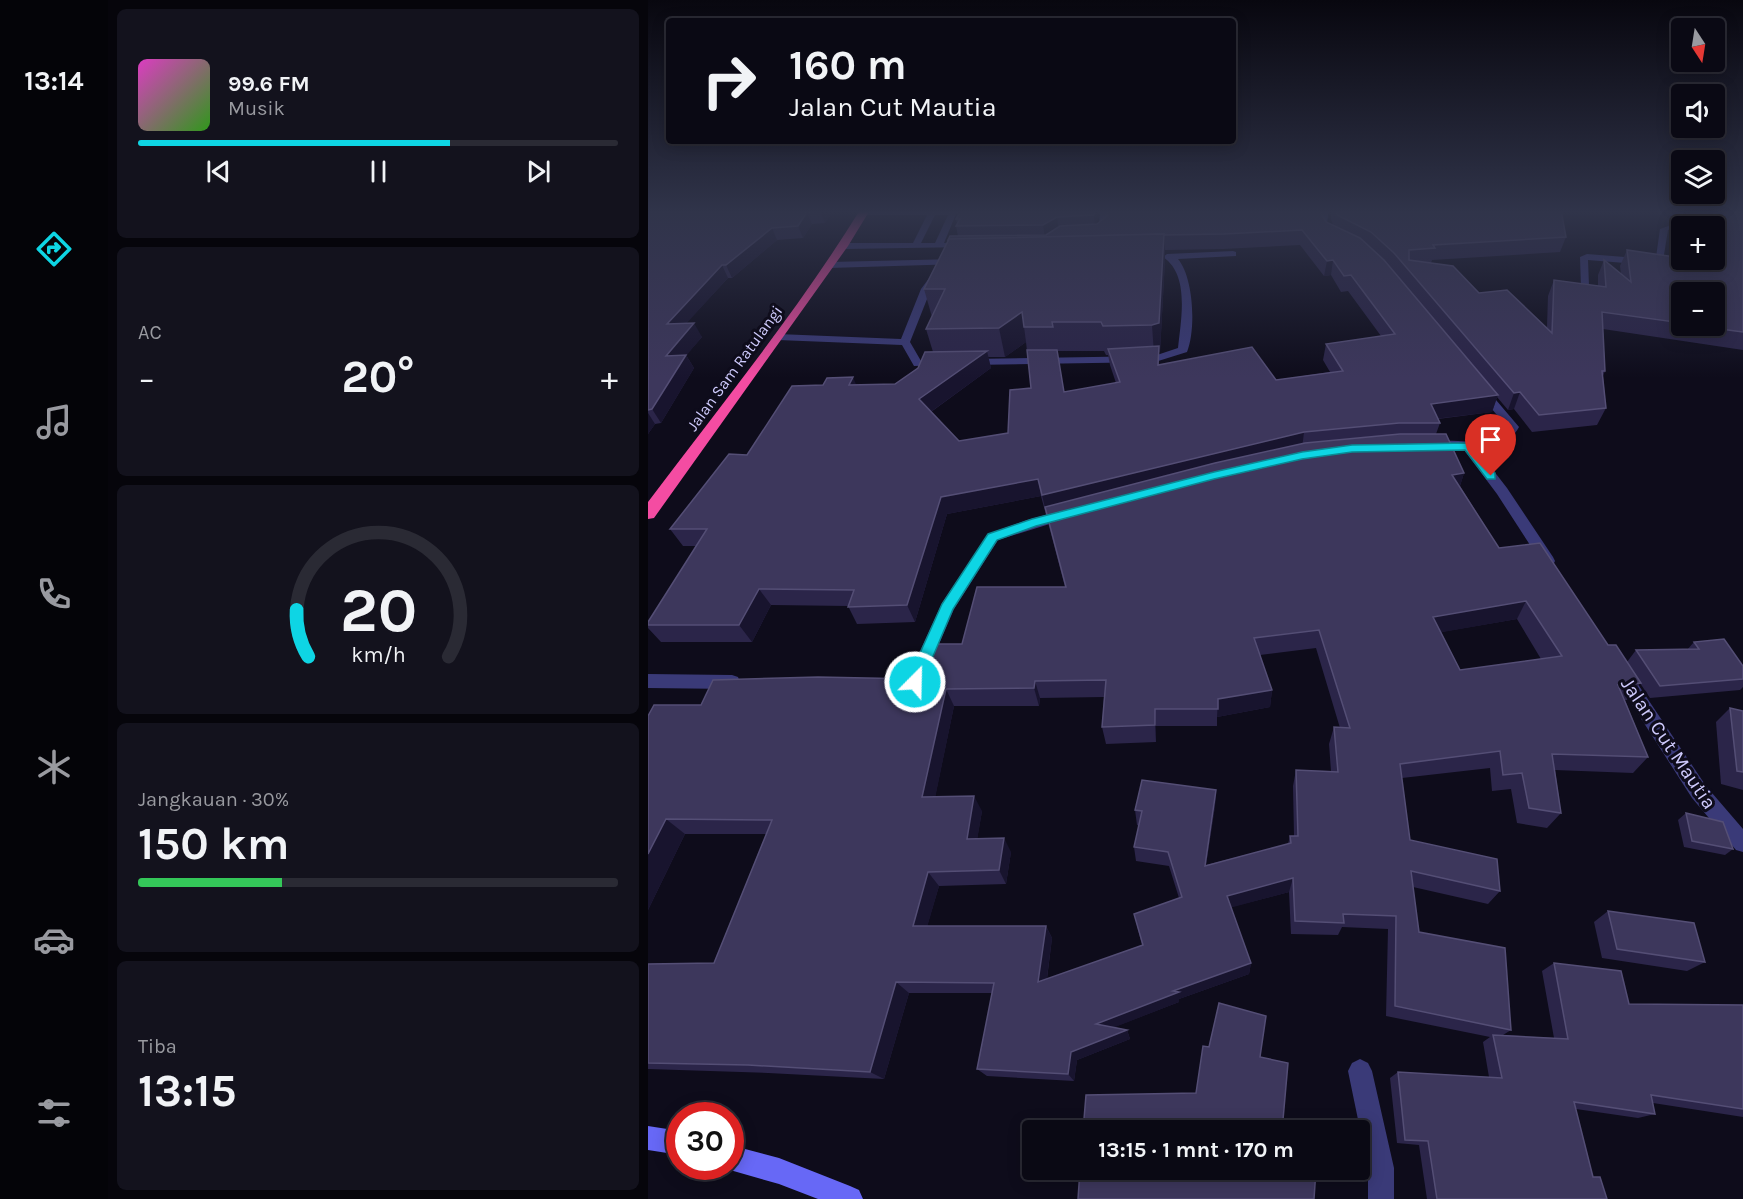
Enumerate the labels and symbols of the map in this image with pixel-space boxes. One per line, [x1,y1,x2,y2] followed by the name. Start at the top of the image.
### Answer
[1671,18,1725,72] north arrow
[683,302,786,435] street label: Jalan Sam Ratulangi
[1465,414,1516,476] pin
[883,650,947,714] position arrow
[1616,673,1721,813] street label: Jalan Cut Mautia
[666,1102,744,1180] speed limit sign: 30

